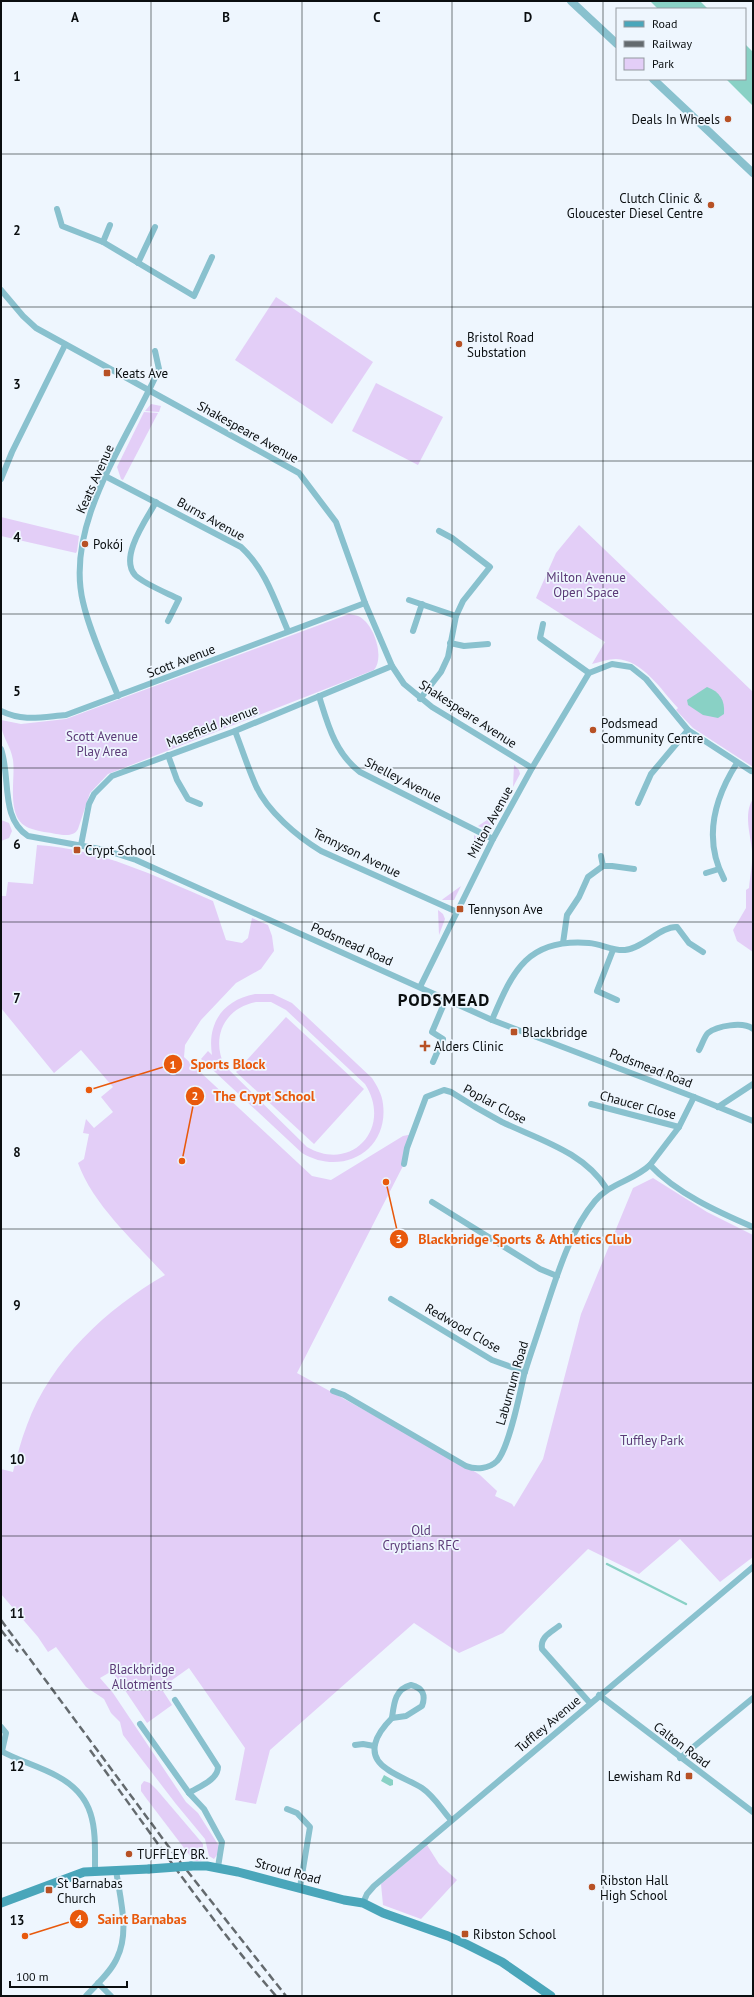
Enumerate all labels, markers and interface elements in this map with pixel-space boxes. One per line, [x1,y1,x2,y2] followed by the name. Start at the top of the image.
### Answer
[616,8,746,80] legend
[71,9,79,26] text: A
[222,9,230,26] text: B
[373,9,381,26] text: C
[524,9,532,26] text: D
[652,16,677,31] text: Road
[652,36,692,51] text: Railway
[652,56,674,71] text: Park
[13,68,21,85] text: 1
[631,111,720,128] place label: Deals In Wheels
[723,114,733,124] marker: Deals In Wheels
[567,190,703,222] place label: Clutch Clinic & Gloucester Diesel Centre
[706,200,716,210] marker: Clutch Clinic & Gloucester Diesel Centre
[13,222,21,239] text: 2
[467,329,534,361] place label: Bristol Road Substation
[454,339,464,349] marker: Bristol Road Substation
[115,365,168,382] place label: Keats Ave
[102,368,112,378] marker: Keats Ave
[13,376,21,393] text: 3
[194,397,302,467] street label: Shakespeare Avenue
[72,442,118,516] street label: Keats Avenue
[174,493,248,545] street label: Burns Avenue
[13,529,21,546] text: 4
[93,536,123,553] place label: Pokój
[80,539,90,549] marker: Pokój
[546,569,626,601] park label: Milton Avenue Open Space
[144,640,218,682] street label: Scott Avenue
[416,676,520,752] street label: Shakespeare Avenue
[13,683,21,700] text: 5
[164,701,260,751] street label: Masefield Avenue
[601,715,703,747] place label: Podsmead Community Centre
[588,725,598,735] marker: Podsmead Community Centre
[66,728,138,760] park label: Scott Avenue Play Area
[362,753,444,807] street label: Shelley Avenue
[463,783,517,861] street label: Milton Avenue
[310,824,404,882] street label: Tennyson Avenue
[13,836,21,853] text: 6
[85,842,155,859] place label: Crypt School
[72,845,82,855] marker: Crypt School
[468,901,543,918] place label: Tennyson Ave
[455,904,465,914] marker: Tennyson Ave
[308,918,396,970] street label: Podsmead Road
[398,989,490,1011] district label: PODSMEAD
[13,990,21,1007] text: 7
[522,1024,587,1041] place label: Blackbridge
[509,1027,519,1037] marker: Blackbridge
[434,1038,504,1055] place label: Alders Clinic
[419,1040,431,1052] marker: Alders Clinic
[607,1044,695,1092] street label: Podsmead Road
[163,1051,274,1077] callout: Sports Block
[190,1055,266,1073] text: Sports Block
[170,1057,176,1072] text: 1
[460,1080,530,1128] street label: Poplar Close
[185,1083,323,1109] callout: The Crypt School
[213,1087,316,1105] text: The Crypt School
[598,1087,678,1123] street label: Chaucer Close
[192,1088,198,1103] text: 2
[13,1144,21,1161] text: 8
[389,1226,640,1252] callout: Blackbridge Sports & Athletics Club
[418,1230,632,1248] text: Blackbridge Sports & Athletics Club
[396,1231,402,1246] text: 3
[13,1297,21,1314] text: 9
[422,1299,504,1357] street label: Redwood Close
[492,1339,532,1427] street label: Laburnum Road
[620,1432,685,1449] park label: Tuffley Park
[10,1451,24,1468] text: 10
[383,1522,460,1554] park label: Old Cryptians RFC
[10,1605,24,1622] text: 11
[109,1661,175,1693] park label: Blackbridge Allotments
[512,1692,584,1756] street label: Tuffley Avenue
[650,1718,714,1772] street label: Calton Road
[10,1758,24,1775] text: 12
[608,1768,681,1785] place label: Lewisham Rd
[684,1771,694,1781] marker: Lewisham Rd
[137,1846,209,1863] place label: TUFFLEY BR.
[124,1849,134,1859] marker: TUFFLEY BR.
[253,1854,323,1888] street label: Stroud Road
[600,1872,669,1904] place label: Ribston Hall High School
[57,1875,123,1907] place label: St Barnabas Church
[587,1882,597,1892] marker: Ribston Hall High School
[44,1885,54,1895] marker: St Barnabas Church
[69,1906,194,1932] callout: Saint Barnabas
[97,1910,187,1928] text: Saint Barnabas
[76,1911,83,1926] text: 4
[10,1912,24,1929] text: 13
[473,1926,556,1943] place label: Ribston School
[460,1929,470,1939] marker: Ribston School
[10,1963,127,1989] scale bar
[16,1969,49,1984] text: 100 m

